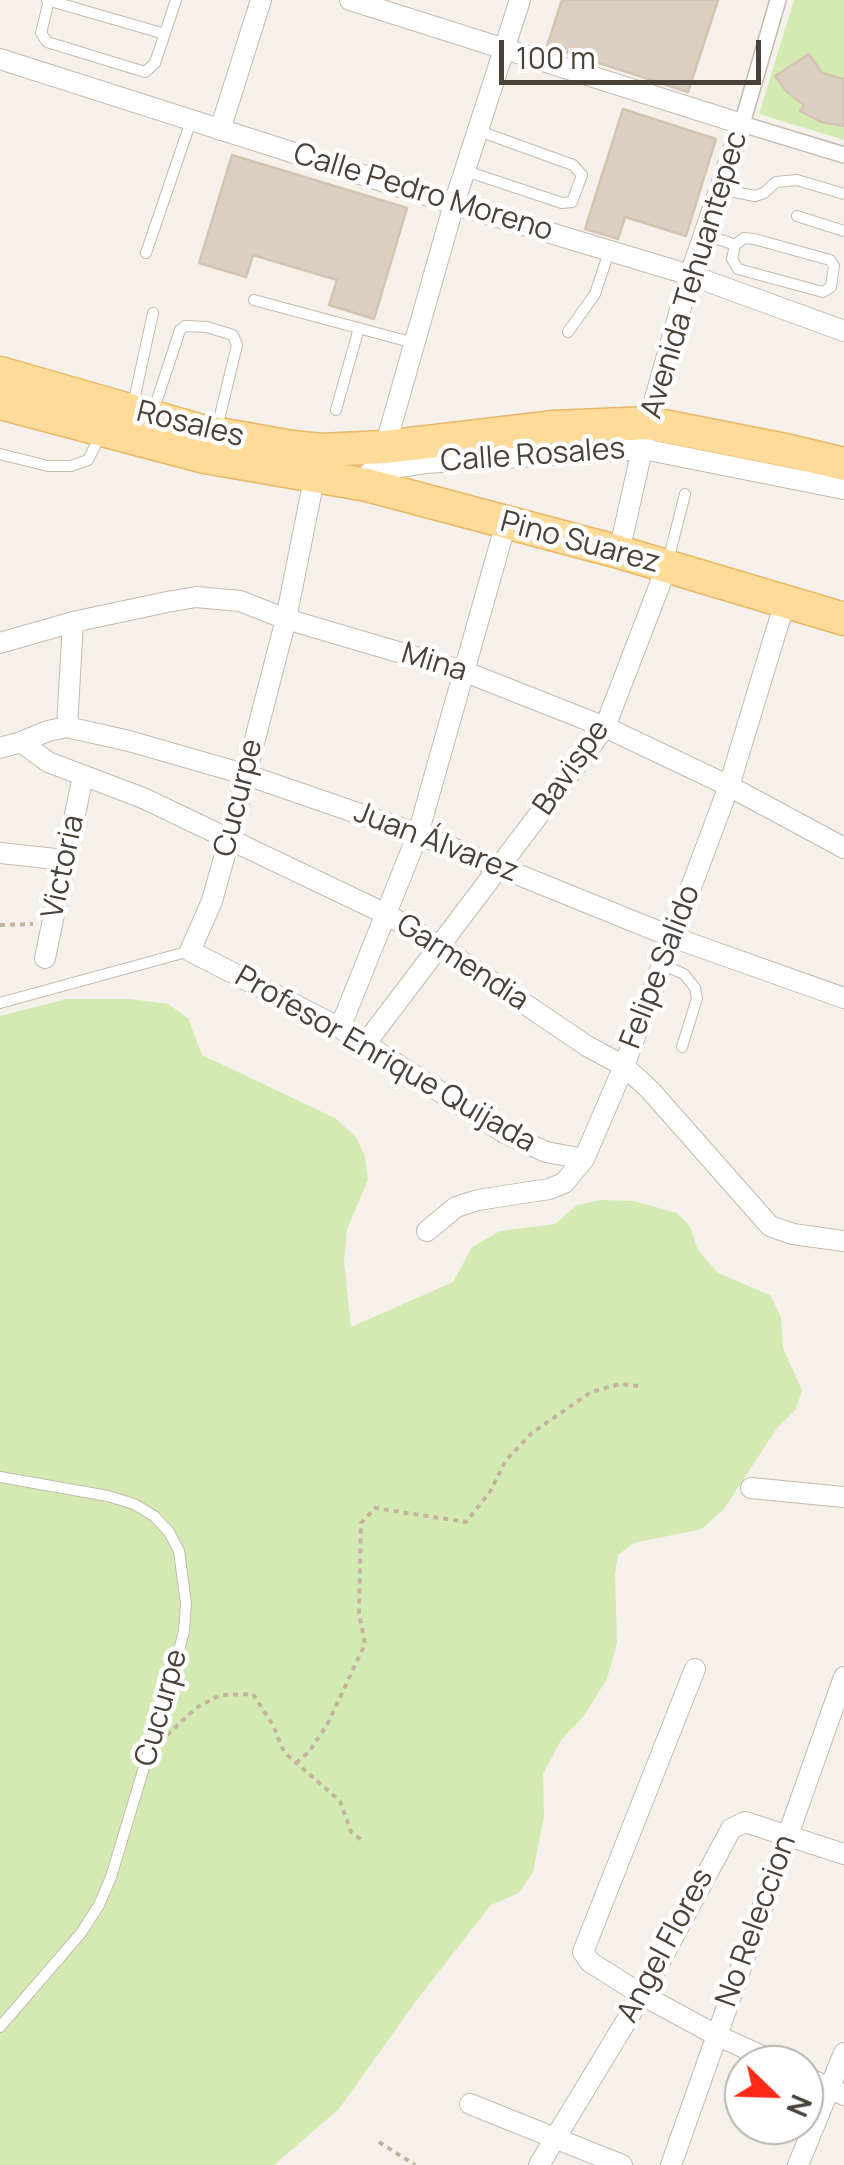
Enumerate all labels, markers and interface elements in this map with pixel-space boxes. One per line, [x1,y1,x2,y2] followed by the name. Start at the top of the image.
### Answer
[504,20,766,82] scale bar
[516,37,596,78] text: 100 m
[634,127,756,423] street label: Avenida Tehuantepec
[289,136,557,250] street label: Calle Pedro Moreno
[133,394,247,456] street label: Rosales
[440,432,626,480] street label: Calle Rosales
[496,504,664,582] street label: Pino Suarez
[397,636,471,690] street label: Mina
[526,714,618,822] street label: Bavispe
[207,736,271,860] street label: Cucurpe
[349,795,523,891] street label: Juan Álvarez
[36,812,92,922] street label: Victoria
[613,880,709,1054] street label: Felipe Salido
[389,907,535,1019] street label: Garmendia
[228,959,542,1161] street label: Profesor Enrique Quijada
[128,1645,196,1771] street label: Cucurpe
[709,1830,805,2012] street label: No Releccion
[610,1863,722,2029] street label: Angel Flores
[724,2045,824,2145] north arrow
[778,2089,821,2123] text: N

